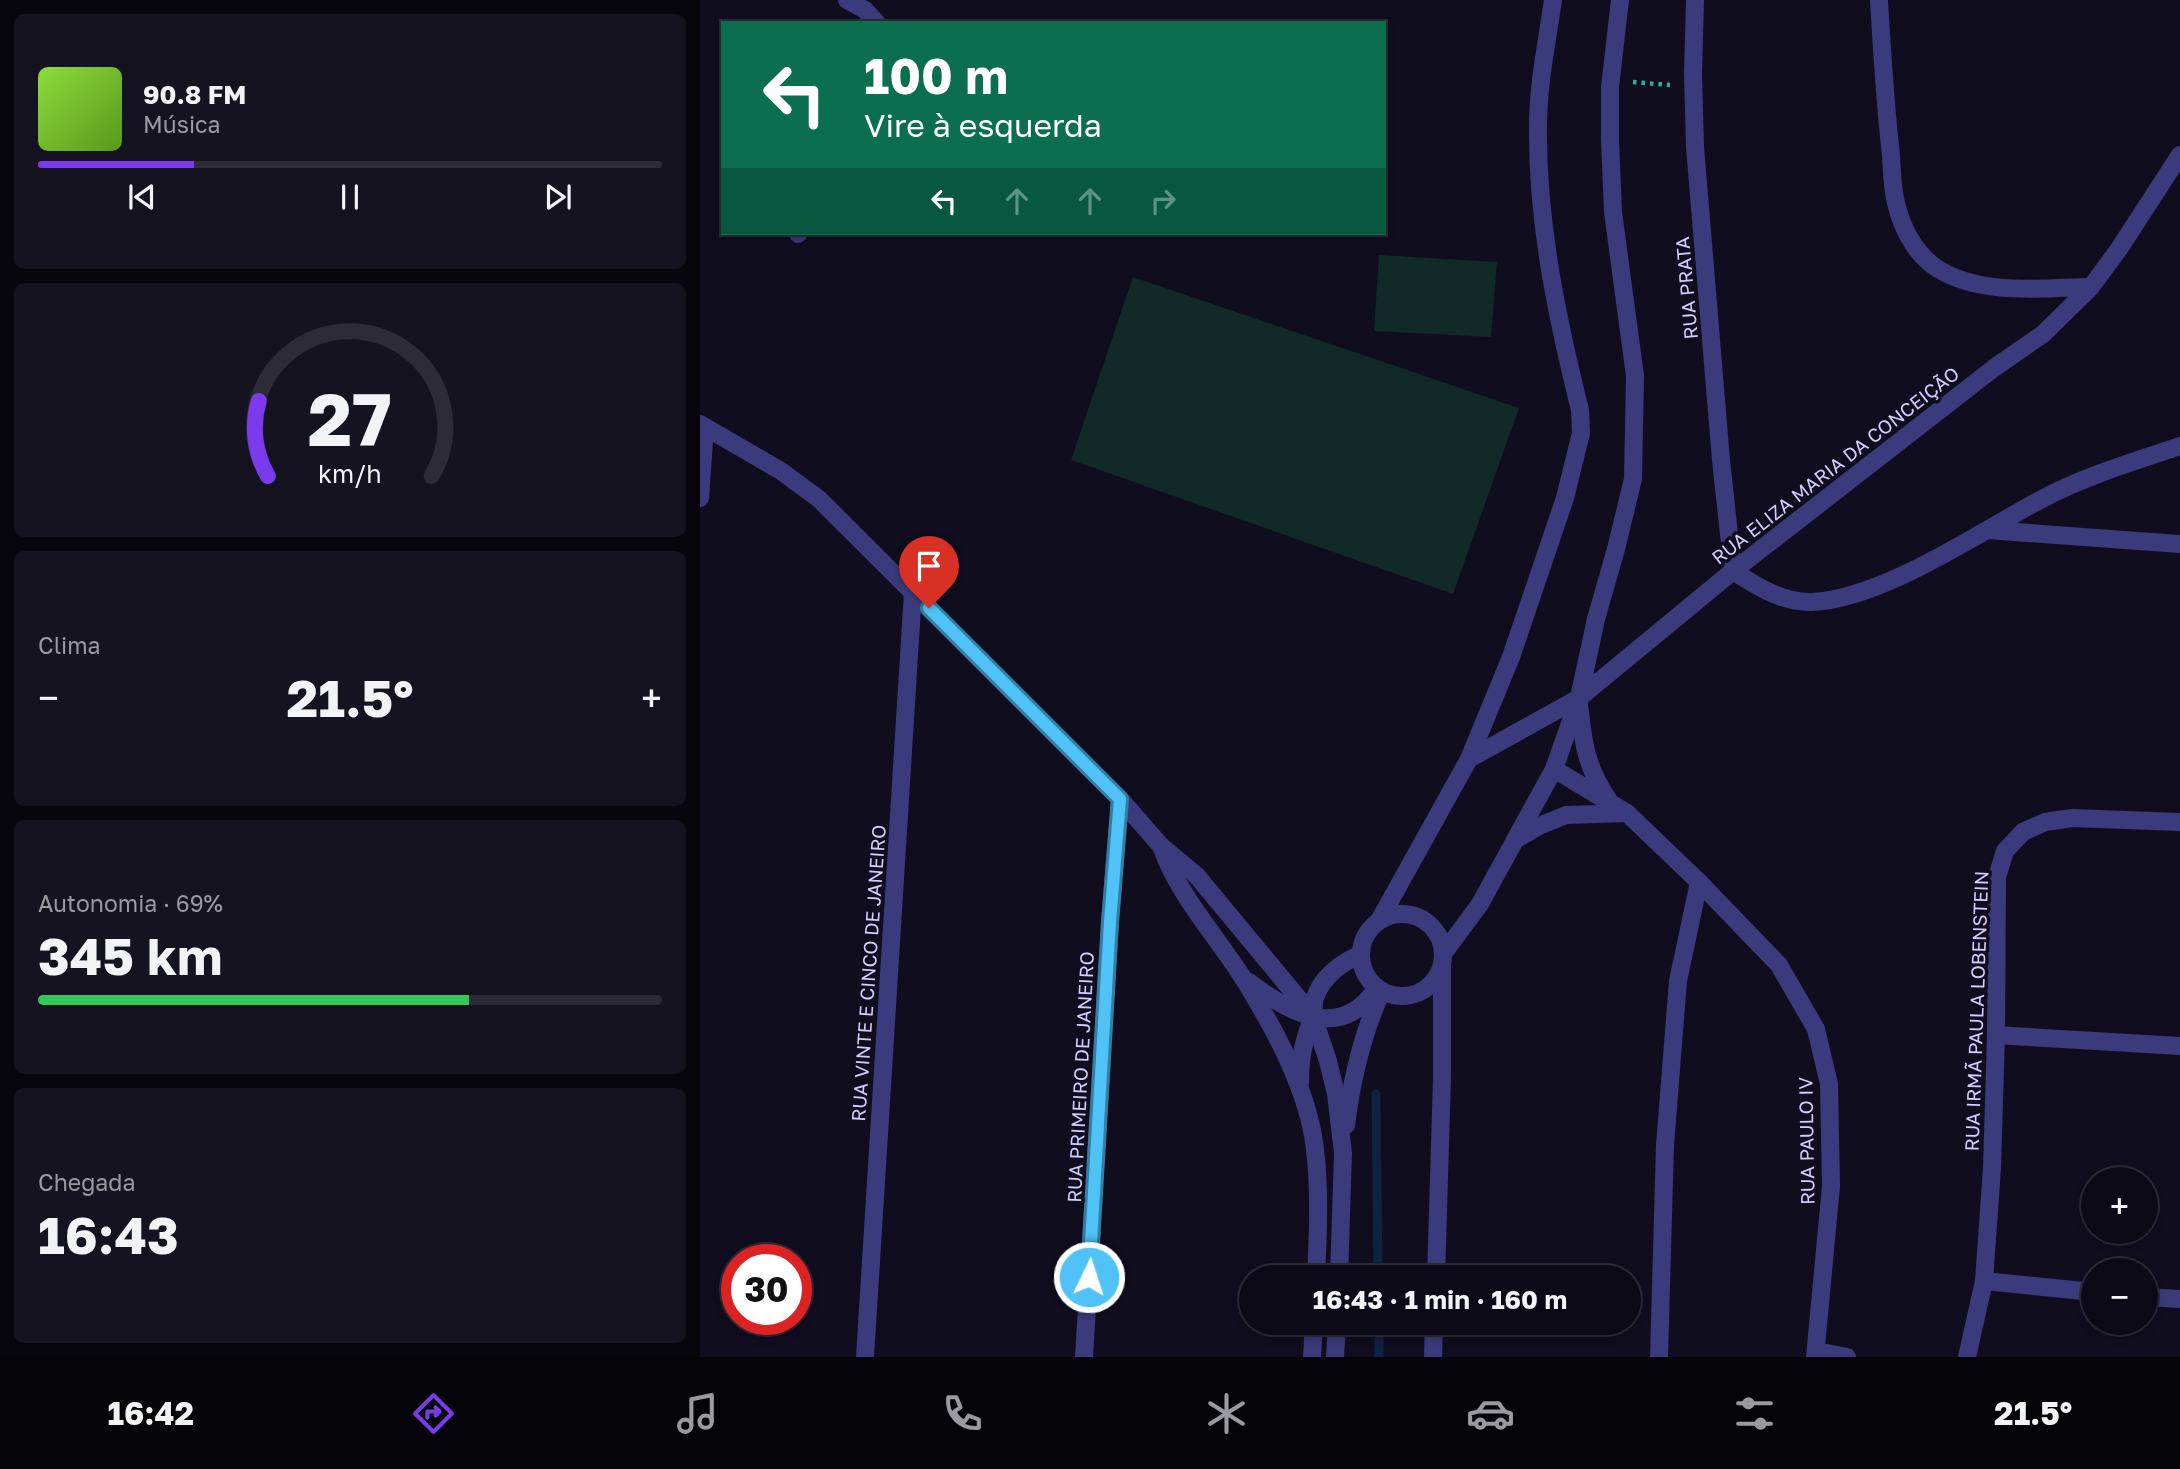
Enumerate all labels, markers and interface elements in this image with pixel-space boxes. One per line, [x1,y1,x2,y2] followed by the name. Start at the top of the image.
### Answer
[864,46,1008,105] text: 100 m
[749,49,840,140] icon: left
[143,79,246,110] text: 90.8 FM
[864,106,1102,144] text: Vire à esquerda
[143,110,221,138] text: Música
[123,178,161,216] icon: previous
[331,178,369,216] icon: pause
[539,178,577,216] icon: next
[925,182,963,220] icon: left
[998,182,1036,220] icon: ahead
[1071,182,1109,220] icon: ahead
[1144,182,1182,220] icon: right
[1670,235,1702,340] street label: RUA PRATA
[1707,361,1963,569] street label: RUA ELIZA MARIA DA CONCEIÇÃO
[308,375,392,462] text: 27
[318,458,382,489] text: km/h
[899,536,959,608] pin
[910,547,948,585] icon: arrive
[38,631,101,659] text: Clima
[286,666,414,728] text: 21.5°
[38,675,59,720] text: −
[641,675,662,720] text: +
[846,824,890,1122] street label: RUA VINTE E CINCO DE JANEIRO
[1960,870,1992,1152] street label: RUA IRMÃ PAULA LOBENSTEIN
[38,889,223,917] text: Autonomia · 69%
[38,924,223,986] text: 345 km
[1062,951,1098,1203] street label: RUA PRIMEIRO DE JANEIRO
[1793,1077,1819,1205] street label: RUA PAULO IV
[2081,1167,2158,1335] map controls
[2081,1167,2158,1244] button: +
[38,1168,135,1196] text: Chegada
[38,1203,179,1265] text: 16:43
[1052,1240,1126,1314] position arrow
[721,1244,812,1335] speed limit sign: 30
[2081,1258,2158,1335] button: −
[1313,1284,1567,1315] text: 16:43 · 1 min · 160 m
[409,1389,458,1438] icon: directions
[673,1389,722,1438] icon: music
[938,1389,987,1438] icon: phone
[1202,1389,1251,1438] icon: climate
[1466,1389,1515,1438] icon: car
[1730,1389,1779,1438] icon: filters
[108,1394,194,1432] text: 16:42
[1994,1394,2072,1432] text: 21.5°

